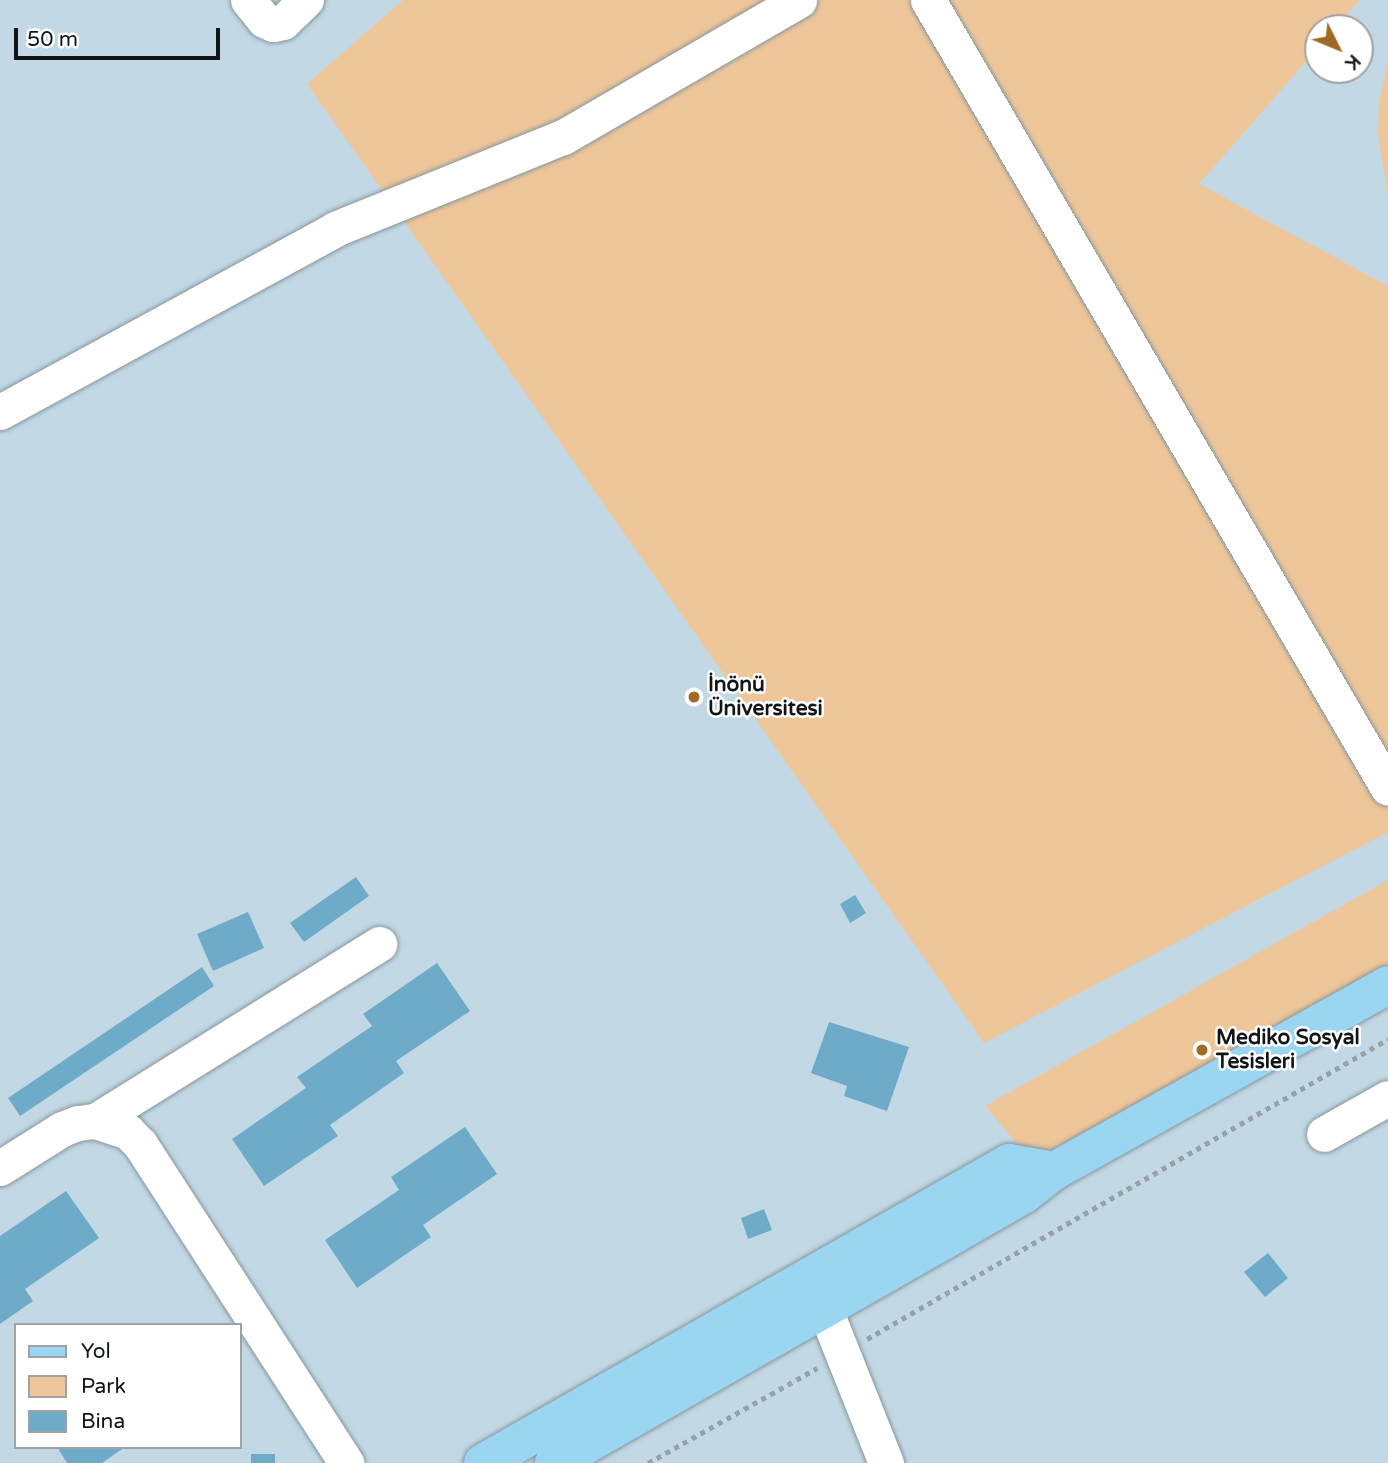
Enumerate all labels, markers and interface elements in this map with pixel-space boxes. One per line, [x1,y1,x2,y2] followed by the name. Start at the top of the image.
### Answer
[18,14,224,58] scale bar
[1304,14,1374,84] north arrow
[27,27,78,52] text: 50 m
[1341,50,1365,74] text: K
[708,672,823,722] place label: İnönü Üniversitesi
[686,689,702,705] marker: İnönü Üniversitesi
[1216,1025,1360,1075] place label: Mediko Sosyal Tesisleri
[1194,1042,1210,1058] marker: Mediko Sosyal Tesisleri
[14,1323,242,1449] legend
[81,1339,111,1364] text: Yol
[81,1374,126,1399] text: Park
[81,1409,125,1434] text: Bina

